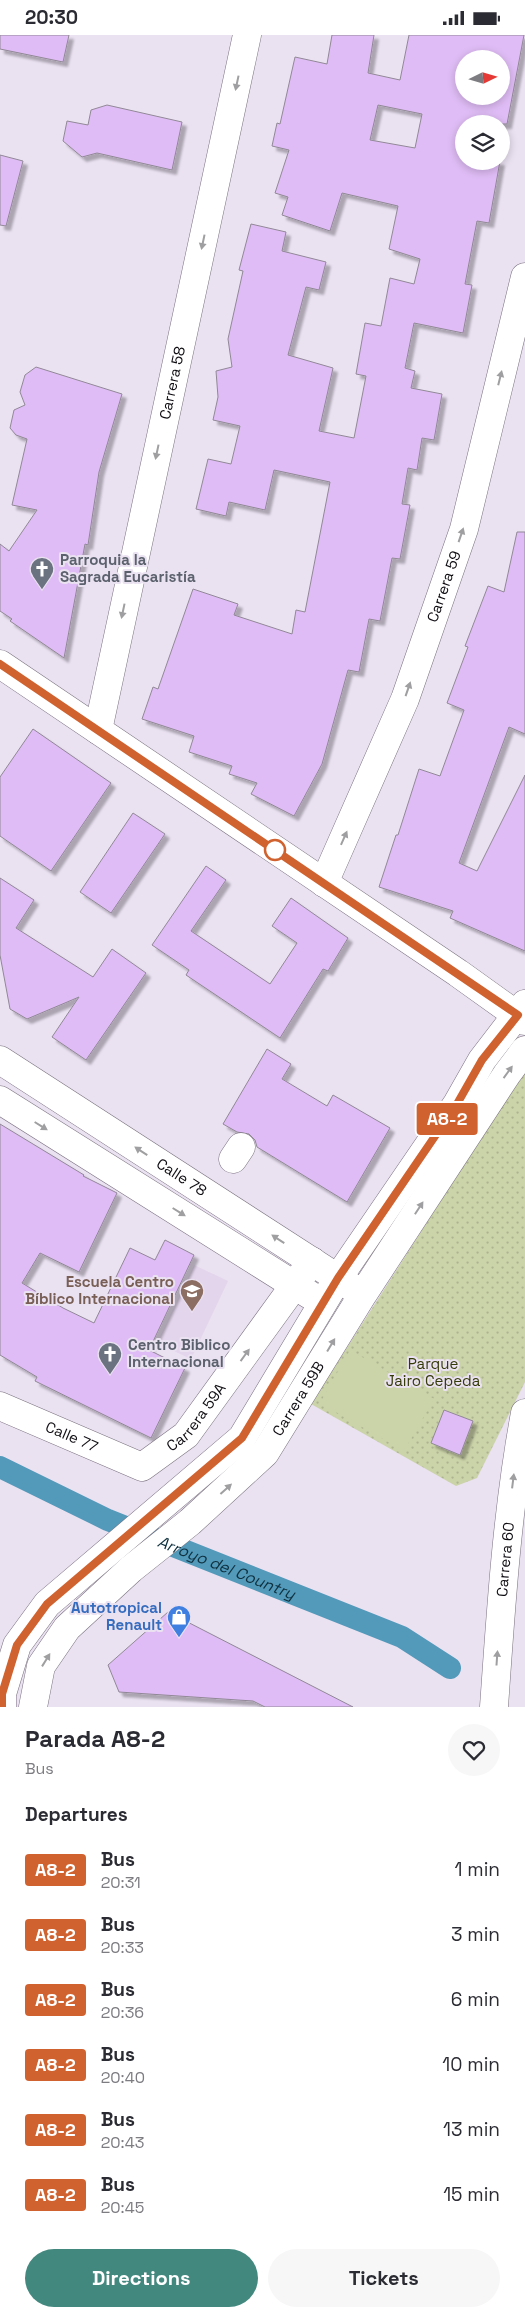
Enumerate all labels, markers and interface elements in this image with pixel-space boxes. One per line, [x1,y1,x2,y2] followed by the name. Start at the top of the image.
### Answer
[25,5,78,30] text: 20:30
[455,50,510,105] north arrow
[455,50,510,170] map controls
[233,75,241,90] one-way arrow
[455,115,510,170] button: layers
[198,234,206,250] one-way arrow
[155,344,189,421] street label: Carrera 58
[497,370,505,385] one-way arrow
[153,444,161,460] one-way arrow
[458,528,465,543] one-way arrow
[422,548,465,625] street label: Carrera 59
[60,550,196,586] place label: Parroquia la Sagrada Eucaristía
[29,556,55,590] church icon: Parroquia la Sagrada Eucaristía
[119,603,127,618] one-way arrow
[405,681,412,696] one-way arrow
[341,831,349,845] one-way arrow
[264,839,286,861] unlabelled marker
[503,1065,513,1079] one-way arrow
[412,1103,482,1135] line badge: A8-2
[427,1107,467,1130] text: A8-2
[35,1122,48,1131] one-way arrow
[134,1146,148,1156] one-way arrow
[153,1154,210,1200] street label: Calle 78
[414,1201,424,1215] one-way arrow
[173,1207,186,1217] one-way arrow
[271,1235,284,1244] one-way arrow
[25,1272,174,1308] place label: Escuela Centro Bíblico Internacional
[179,1278,205,1312] school or university icon: Escuela Centro Bíblico Internacional
[128,1335,230,1371] place label: Centro Biblico Internacional
[327,1338,336,1351] one-way arrow
[97,1341,123,1375] church icon: Centro Biblico Internacional
[239,1349,250,1362] one-way arrow
[386,1354,481,1390] park label: Parque Jairo Cepeda
[268,1358,328,1439] street label: Carrera 59B
[162,1379,230,1455] street label: Carrera 59A
[43,1417,101,1456] street label: Calle 77
[509,1473,517,1489] one-way arrow
[219,1483,231,1495] one-way arrow
[492,1521,518,1597] street label: Carrera 60
[155,1531,299,1605] water label: Arroyo del Country
[71,1598,162,1634] place label: Autotropical Renault
[166,1604,192,1638] shop icon: Autotropical Renault
[494,1650,502,1666] one-way arrow
[41,1654,50,1667] one-way arrow
[25,1723,165,1754] text: Parada A8-2
[448,1724,500,1776] button: heart
[25,1758,54,1779] text: Bus
[25,1802,128,1827] text: Departures
[101,1847,135,1872] text: Bus
[455,1857,500,1882] text: 1 min
[35,1858,76,1881] text: A8-2
[101,1872,141,1893] text: 20:31
[101,1912,135,1937] text: Bus
[451,1922,500,1947] text: 3 min
[35,1923,76,1946] text: A8-2
[101,1937,144,1958] text: 20:33
[101,1977,135,2002] text: Bus
[451,1987,500,2012] text: 6 min
[35,1988,76,2011] text: A8-2
[101,2002,144,2023] text: 20:36
[101,2042,135,2067] text: Bus
[442,2052,500,2077] text: 10 min
[35,2053,76,2076] text: A8-2
[101,2067,145,2088] text: 20:40
[101,2107,135,2132] text: Bus
[443,2117,500,2142] text: 13 min
[35,2118,76,2141] text: A8-2
[101,2132,144,2153] text: 20:43
[101,2172,135,2197] text: Bus
[443,2182,500,2207] text: 15 min
[35,2183,76,2206] text: A8-2
[101,2197,144,2218] text: 20:45
[25,2249,258,2307] button: Directions
[268,2249,500,2307] button: Tickets

